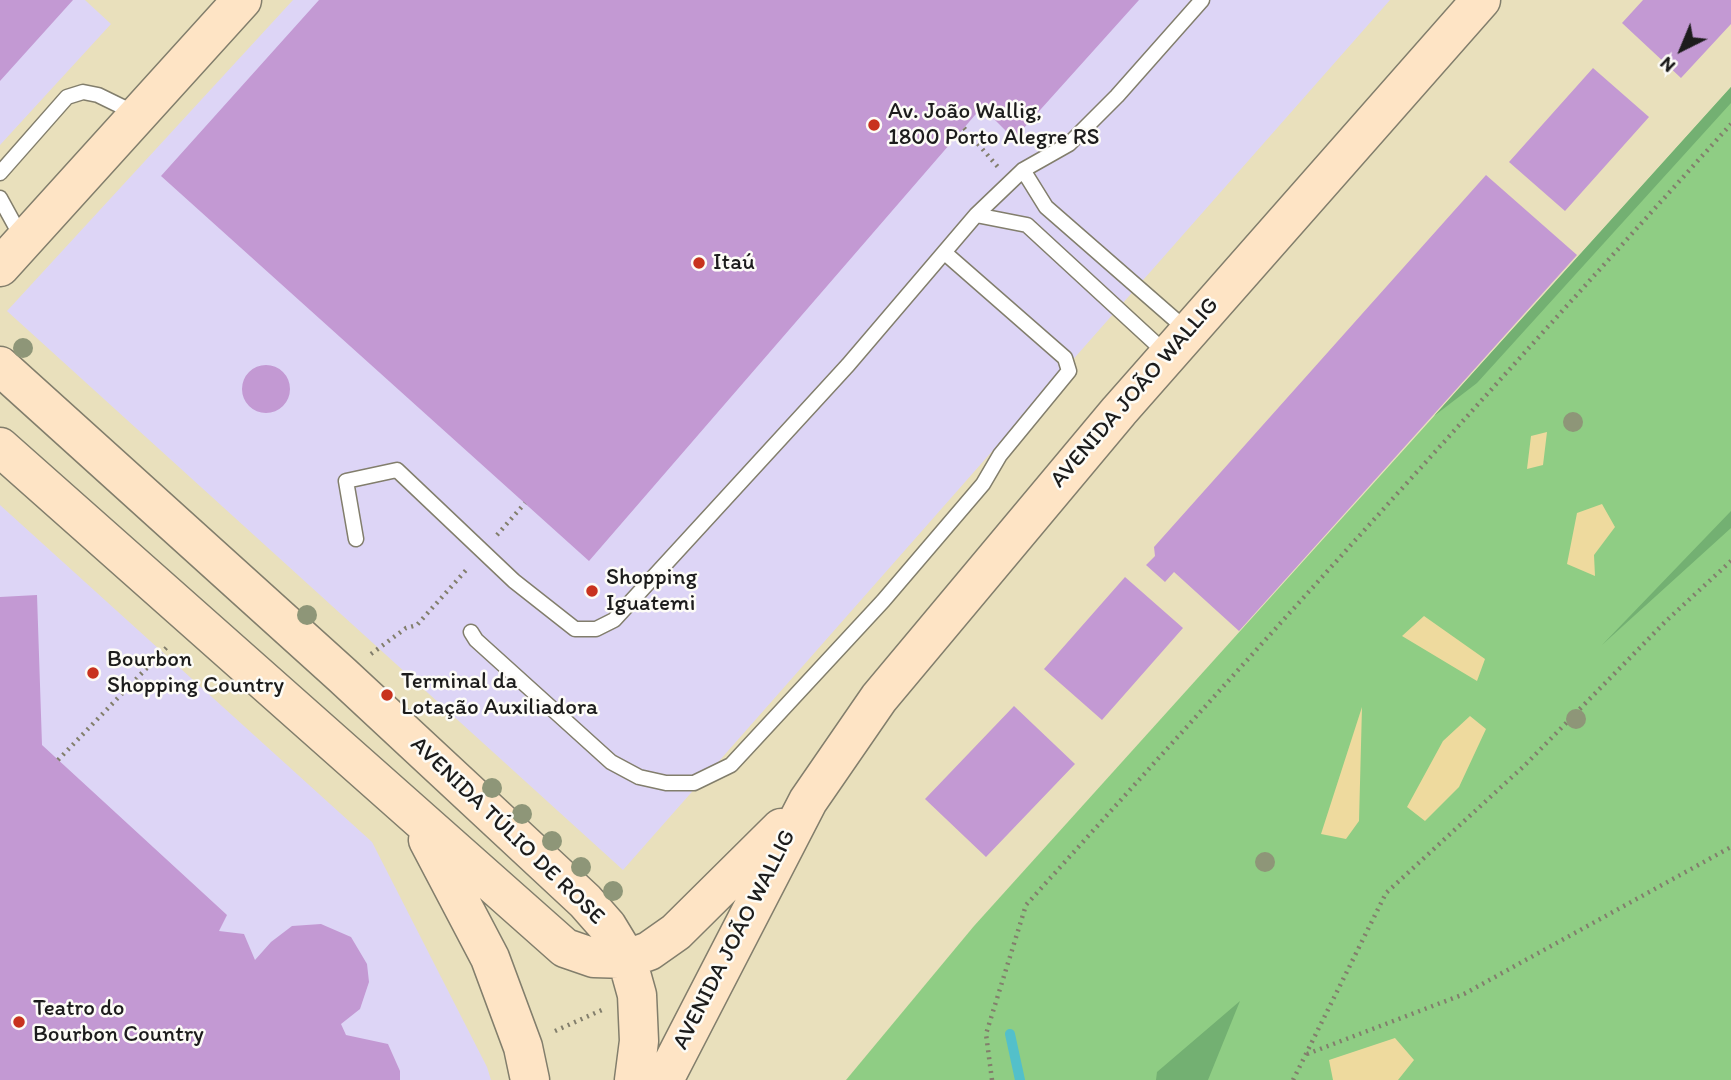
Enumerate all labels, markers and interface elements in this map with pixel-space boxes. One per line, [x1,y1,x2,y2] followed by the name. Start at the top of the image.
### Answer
[1647,14,1717,84] north arrow
[1655,52,1680,78] text: N
[888,98,1100,152] place label: Av. João Wallig, 1800 Porto Alegre RS
[866,117,882,133] marker: Av. João Wallig, 1800 Porto Alegre RS
[713,249,755,277] place label: Itaú
[691,255,707,271] marker: Itaú
[1045,292,1225,494] street label: AVENIDA JOÃO WALLIG
[606,564,697,618] place label: Shopping Iguatemi
[584,583,600,599] marker: Shopping Iguatemi
[107,646,284,700] place label: Bourbon Shopping Country
[85,665,101,681] marker: Bourbon Shopping Country
[401,668,598,722] place label: Terminal da Lotação Auxiliadora
[379,687,395,703] marker: Terminal da Lotação Auxiliadora
[404,731,610,931] street label: AVENIDA TÚLIO DE ROSE
[668,825,802,1055] street label: AVENIDA JOÃO WALLIG
[33,995,204,1049] place label: Teatro do Bourbon Country
[11,1014,27,1030] marker: Teatro do Bourbon Country

